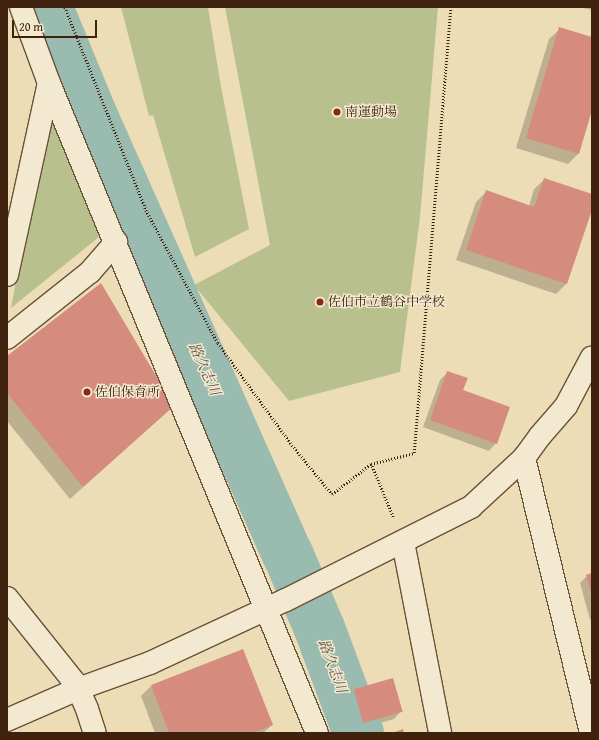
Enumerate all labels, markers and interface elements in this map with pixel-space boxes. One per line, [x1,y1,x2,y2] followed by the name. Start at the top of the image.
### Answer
[14,12,99,38] scale bar
[19,18,43,35] text: 20 m
[345,104,397,120] place label: 南運動場
[332,107,342,117] marker: 南運動場
[328,294,445,310] place label: 佐伯市立鶴谷中学校
[315,297,325,307] marker: 佐伯市立鶴谷中学校
[186,340,224,398] water label: 路久志川
[95,384,160,400] place label: 佐伯保育所
[82,387,92,397] marker: 佐伯保育所
[316,637,350,695] water label: 路久志川

